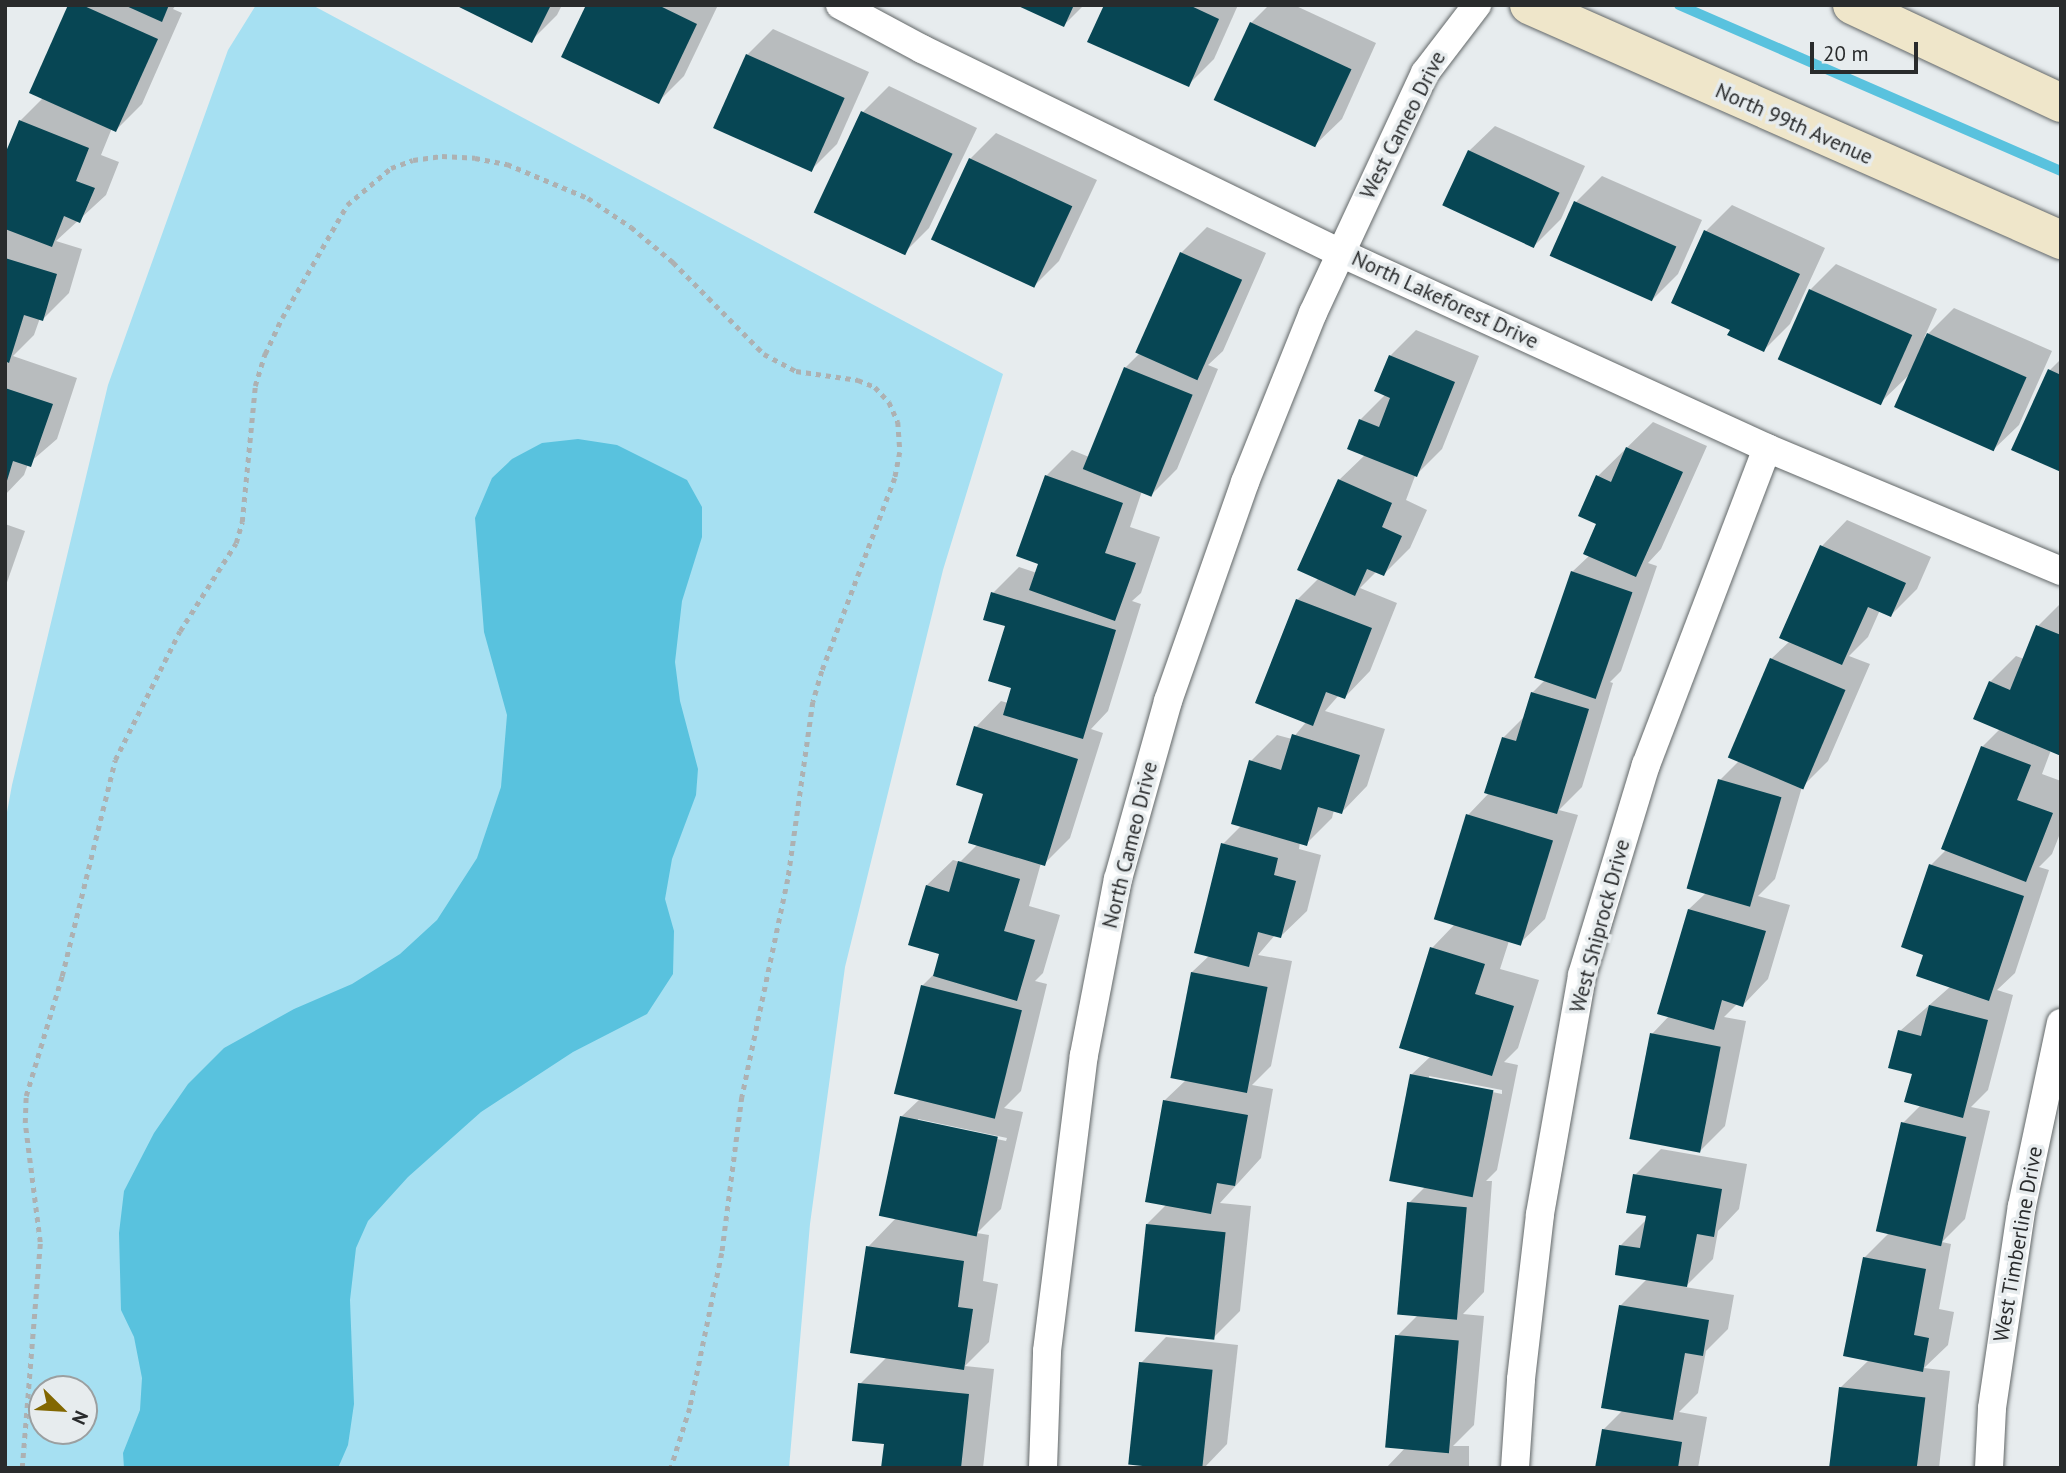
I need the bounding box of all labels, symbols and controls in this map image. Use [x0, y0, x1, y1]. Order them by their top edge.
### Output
scale bar [1814, 28, 1923, 72]
text: 20 m [1823, 40, 1869, 67]
street label: West Cameo Drive [1355, 47, 1451, 203]
street label: North 99th Avenue [1711, 78, 1877, 170]
street label: North Lakeforest Drive [1348, 246, 1542, 354]
street label: North Cameo Drive [1097, 759, 1163, 931]
street label: West Shiprock Drive [1565, 836, 1635, 1016]
street label: West Timberline Drive [1988, 1144, 2048, 1344]
north arrow [28, 1375, 98, 1445]
text: N [67, 1407, 94, 1428]

